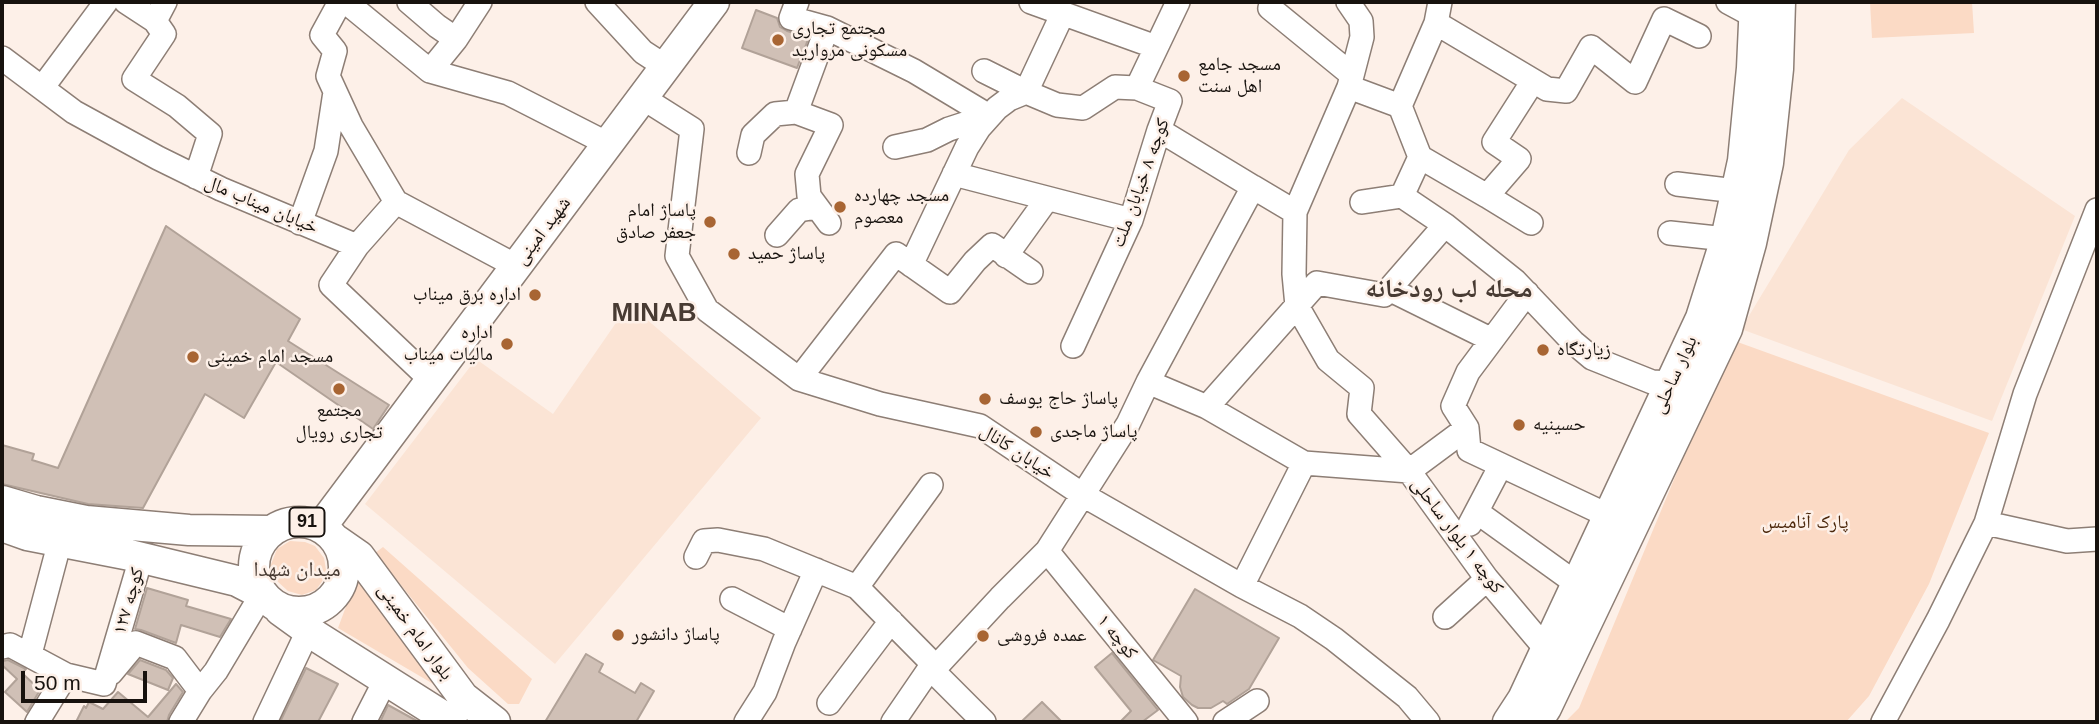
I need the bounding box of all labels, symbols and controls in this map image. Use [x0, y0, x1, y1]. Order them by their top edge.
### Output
place label: مجتمع تجاری مسکونی مروارید [792, 18, 907, 62]
marker: مجتمع تجاری مسکونی مروارید [770, 32, 786, 48]
place label: مسجد جامع اهل سنت [1198, 54, 1281, 98]
marker: مسجد جامع اهل سنت [1176, 68, 1192, 84]
street label: کوچه ۸ خیابان ملت [1107, 115, 1175, 251]
street label: خیابان میناب مال [201, 171, 321, 239]
place label: مسجد چهارده معصوم [854, 185, 949, 229]
street label: شهید امینی [510, 192, 576, 270]
marker: مسجد چهارده معصوم [832, 199, 848, 215]
place label: پاساژ امام جعفر صادق [616, 200, 696, 244]
marker: پاساژ امام جعفر صادق [702, 214, 718, 230]
place label: پاساژ حمید [748, 243, 825, 265]
marker: پاساژ حمید [726, 246, 742, 262]
district label: محله لب رودخانه [1366, 274, 1532, 306]
place label: اداره برق میناب [413, 284, 521, 306]
marker: اداره برق میناب [527, 287, 543, 303]
district label: MINAB [607, 298, 701, 330]
place label: اداره مالیات میناب [403, 322, 493, 366]
street label: بلوار ساحلی [1647, 333, 1703, 417]
marker: اداره مالیات میناب [499, 336, 515, 352]
place label: زیارتگاه [1557, 339, 1611, 361]
marker: زیارتگاه [1535, 342, 1551, 358]
place label: مسجد امام خمینی [207, 346, 333, 368]
marker: مسجد امام خمینی [185, 349, 201, 365]
marker: مجتمع تجاری رویال [331, 381, 347, 397]
place label: پاساژ حاج یوسف [999, 388, 1118, 410]
marker: پاساژ حاج یوسف [977, 391, 993, 407]
place label: مجتمع تجاری رویال [295, 400, 383, 444]
place label: حسینیه [1533, 414, 1585, 436]
marker: حسینیه [1511, 417, 1527, 433]
street label: خیابان کانال [975, 420, 1059, 484]
place label: پاساژ ماجدی [1050, 421, 1138, 443]
marker: پاساژ ماجدی [1028, 424, 1044, 440]
street label: کوچه ۱ بلوار ساحلی [1406, 473, 1508, 599]
road number: 91 [290, 508, 324, 536]
park label: پارک آنامیس [1761, 512, 1849, 534]
district label: میدان شهدا [254, 557, 340, 583]
street label: کوچه ۱۲۷ [109, 565, 149, 637]
street label: بلوار امام خمینی [372, 579, 458, 685]
street label: کوچه ۱ [1092, 610, 1142, 664]
place label: پاساژ دانشور [632, 624, 720, 646]
place label: عمده فروشی [997, 625, 1087, 647]
marker: پاساژ دانشور [610, 627, 626, 643]
marker: عمده فروشی [975, 628, 991, 644]
scale bar [24, 658, 150, 702]
text: 50 m [34, 671, 81, 694]

